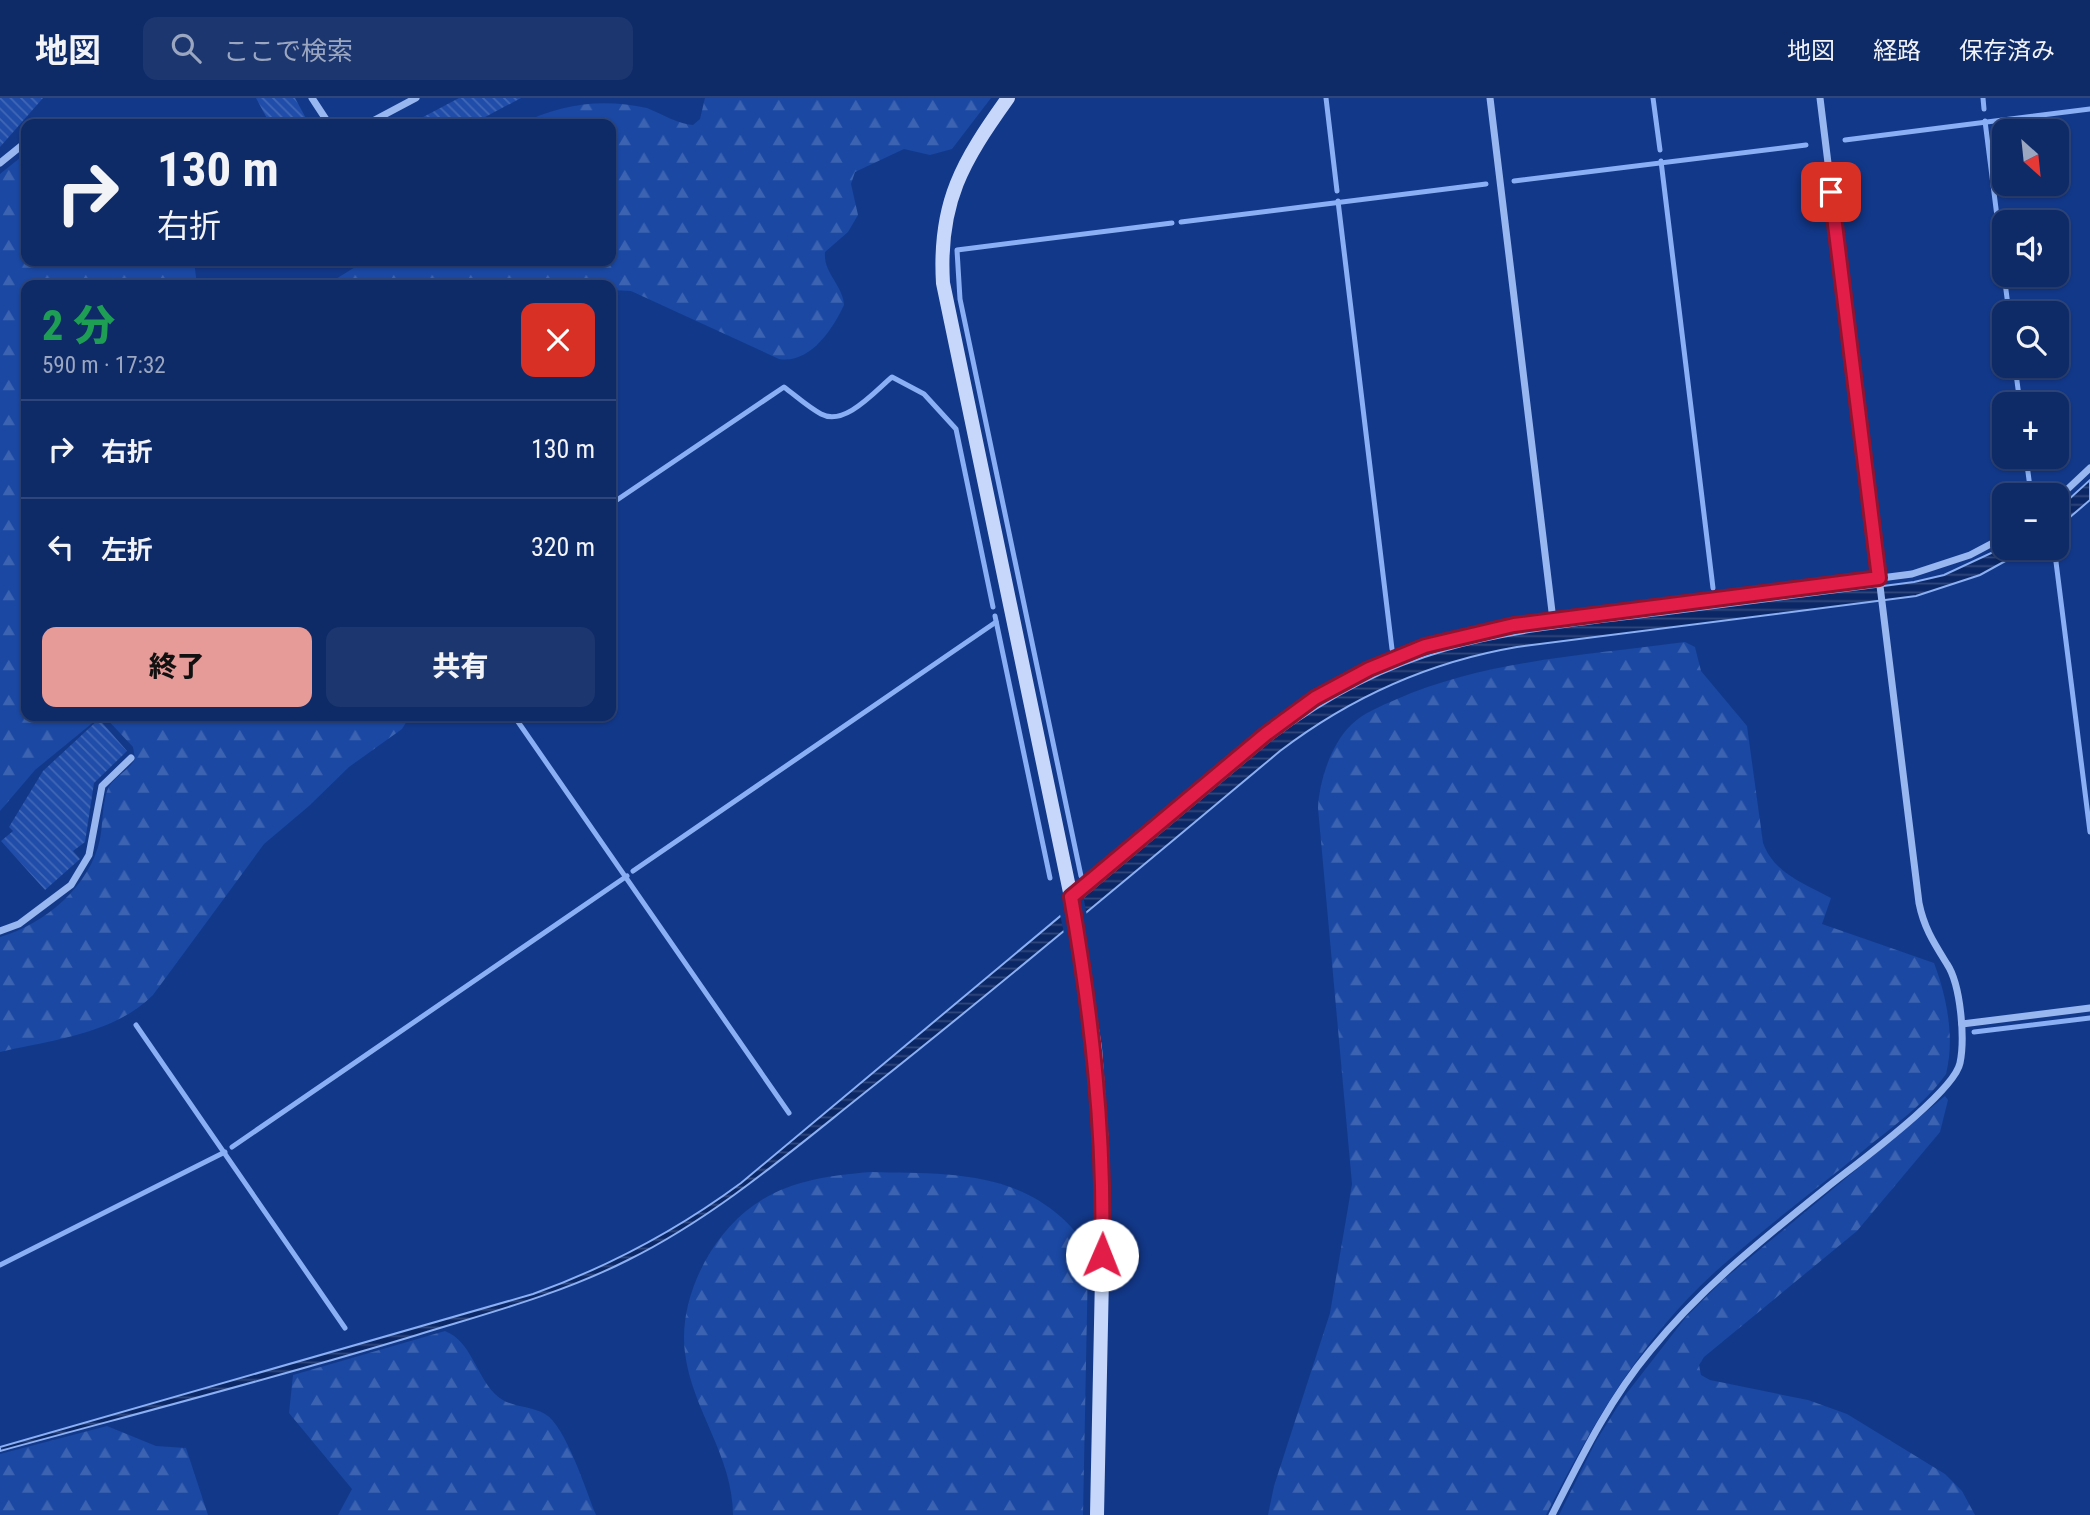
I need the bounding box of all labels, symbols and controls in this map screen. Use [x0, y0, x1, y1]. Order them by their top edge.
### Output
search box [143, 17, 633, 80]
icon: search [167, 29, 205, 67]
text: 地図 [35, 31, 101, 70]
text: ここで検索 [223, 36, 353, 66]
text: 地図 [1787, 37, 1835, 65]
text: 経路 [1873, 37, 1921, 65]
text: 保存済み [1959, 37, 2055, 65]
north arrow [1992, 119, 2068, 196]
map controls [1992, 119, 2069, 560]
text: 130 m [157, 141, 279, 198]
icon: right [42, 147, 133, 238]
pin [1801, 162, 1861, 222]
icon: arrive [1812, 173, 1850, 211]
text: 右折 [157, 207, 221, 245]
button: sound [1992, 210, 2069, 287]
text: 2 分 [42, 301, 115, 350]
button: search [1992, 301, 2069, 378]
button: close [521, 303, 595, 377]
text: 590 m · 17:32 [42, 352, 166, 379]
button: + [1992, 392, 2069, 469]
icon: right [42, 430, 80, 468]
text: 130 m [531, 434, 595, 464]
text: 右折 [101, 437, 153, 467]
button: − [1992, 483, 2069, 560]
icon: left [42, 528, 80, 566]
text: 320 m [531, 532, 595, 562]
text: 左折 [101, 535, 153, 565]
button: 終了 [42, 627, 312, 707]
button: 共有 [326, 627, 595, 707]
position arrow [1065, 1218, 1139, 1292]

